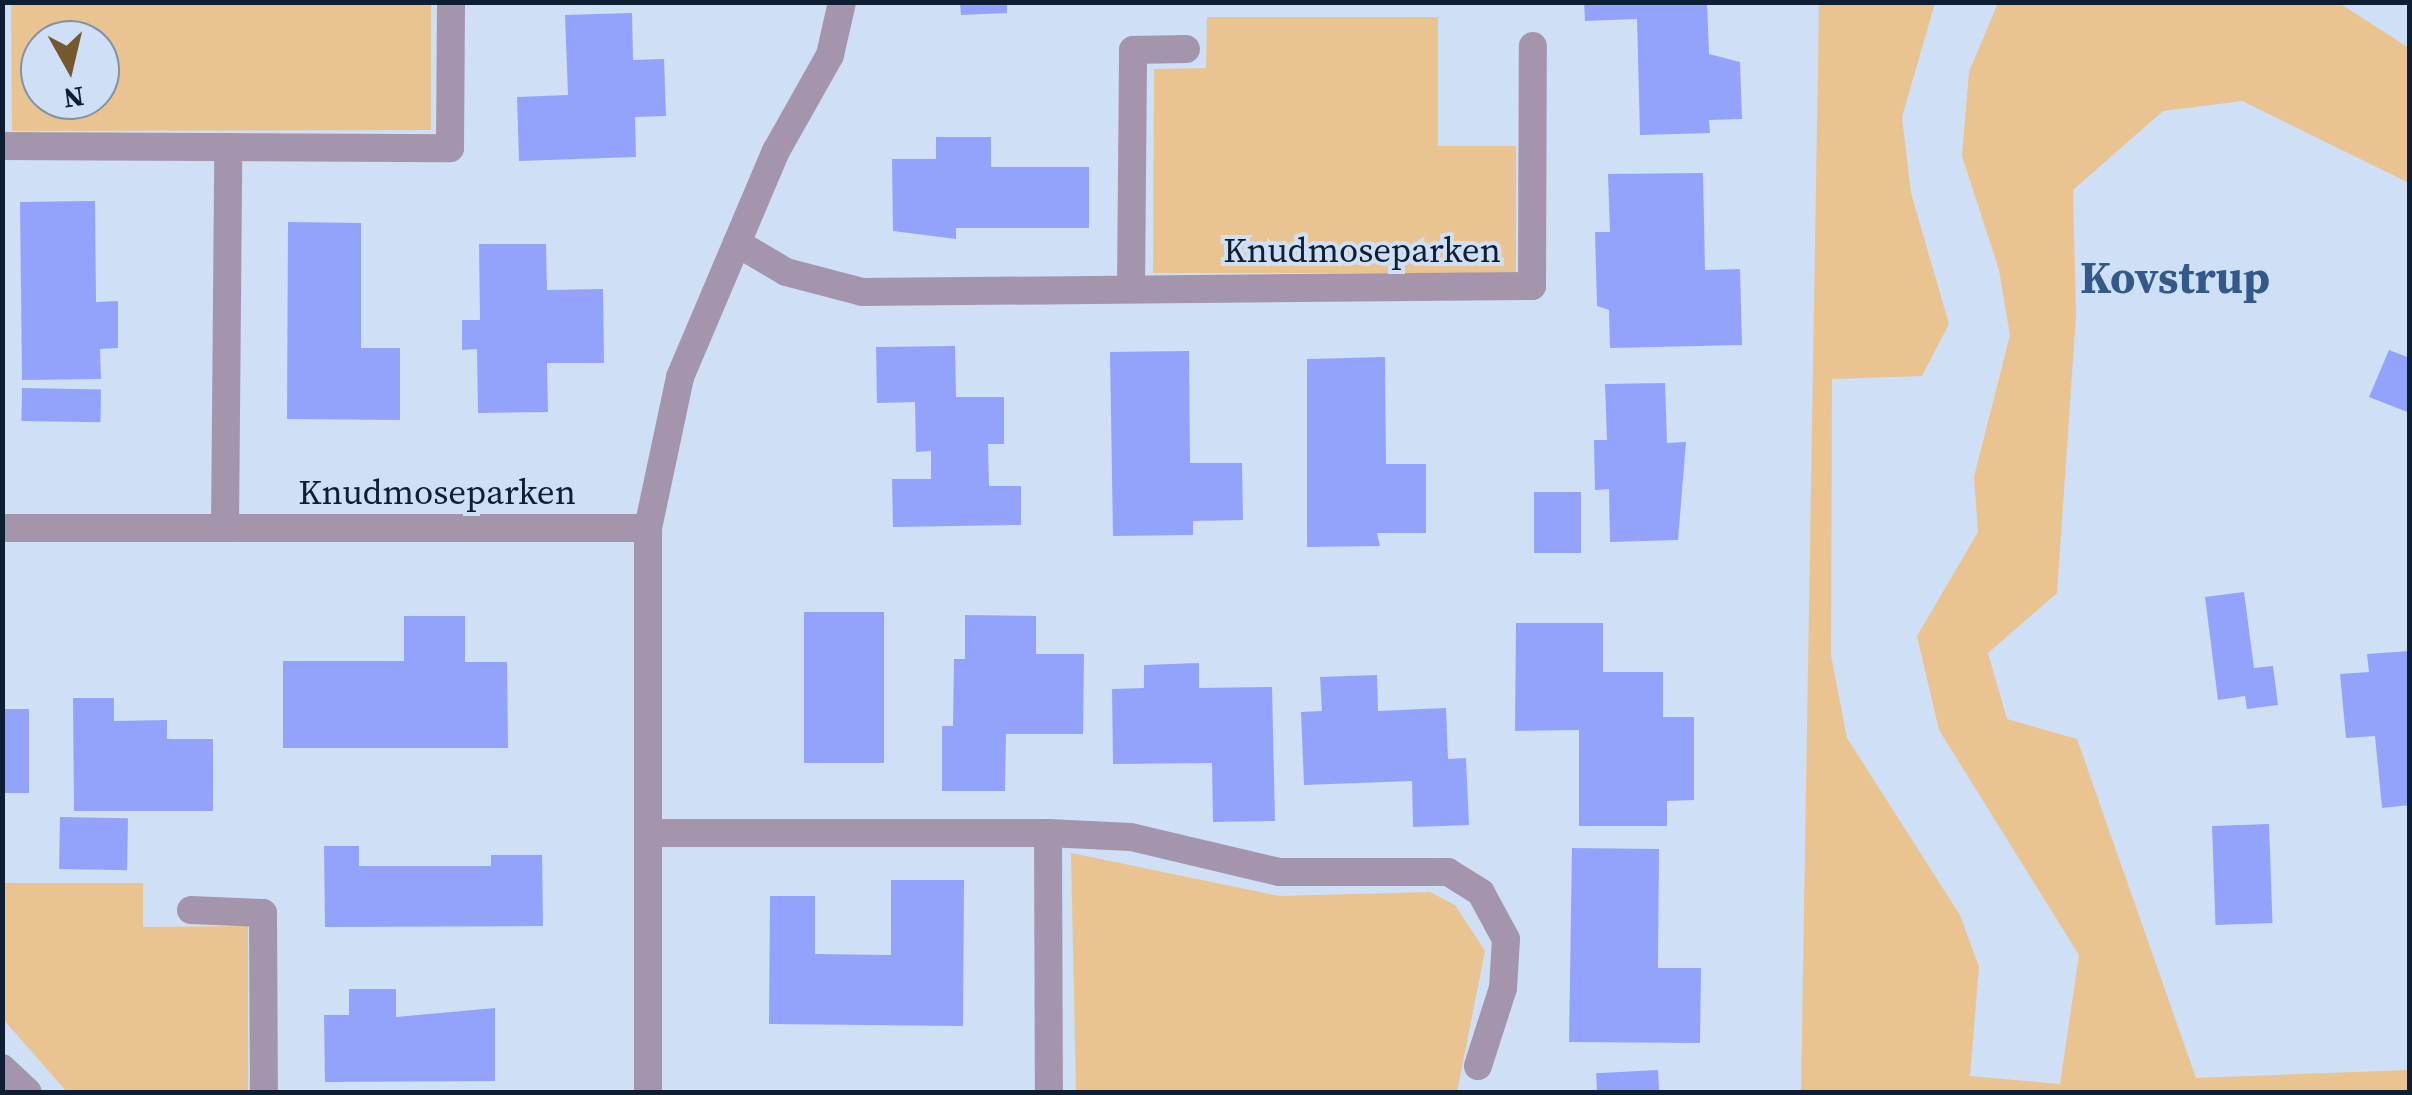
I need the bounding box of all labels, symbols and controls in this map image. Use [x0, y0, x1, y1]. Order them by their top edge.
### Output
north arrow [20, 20, 120, 120]
text: N [61, 77, 87, 118]
street label: Knudmoseparken [1223, 229, 1501, 271]
district label: Kovstrup [2080, 251, 2270, 305]
street label: Knudmoseparken [298, 471, 576, 513]

